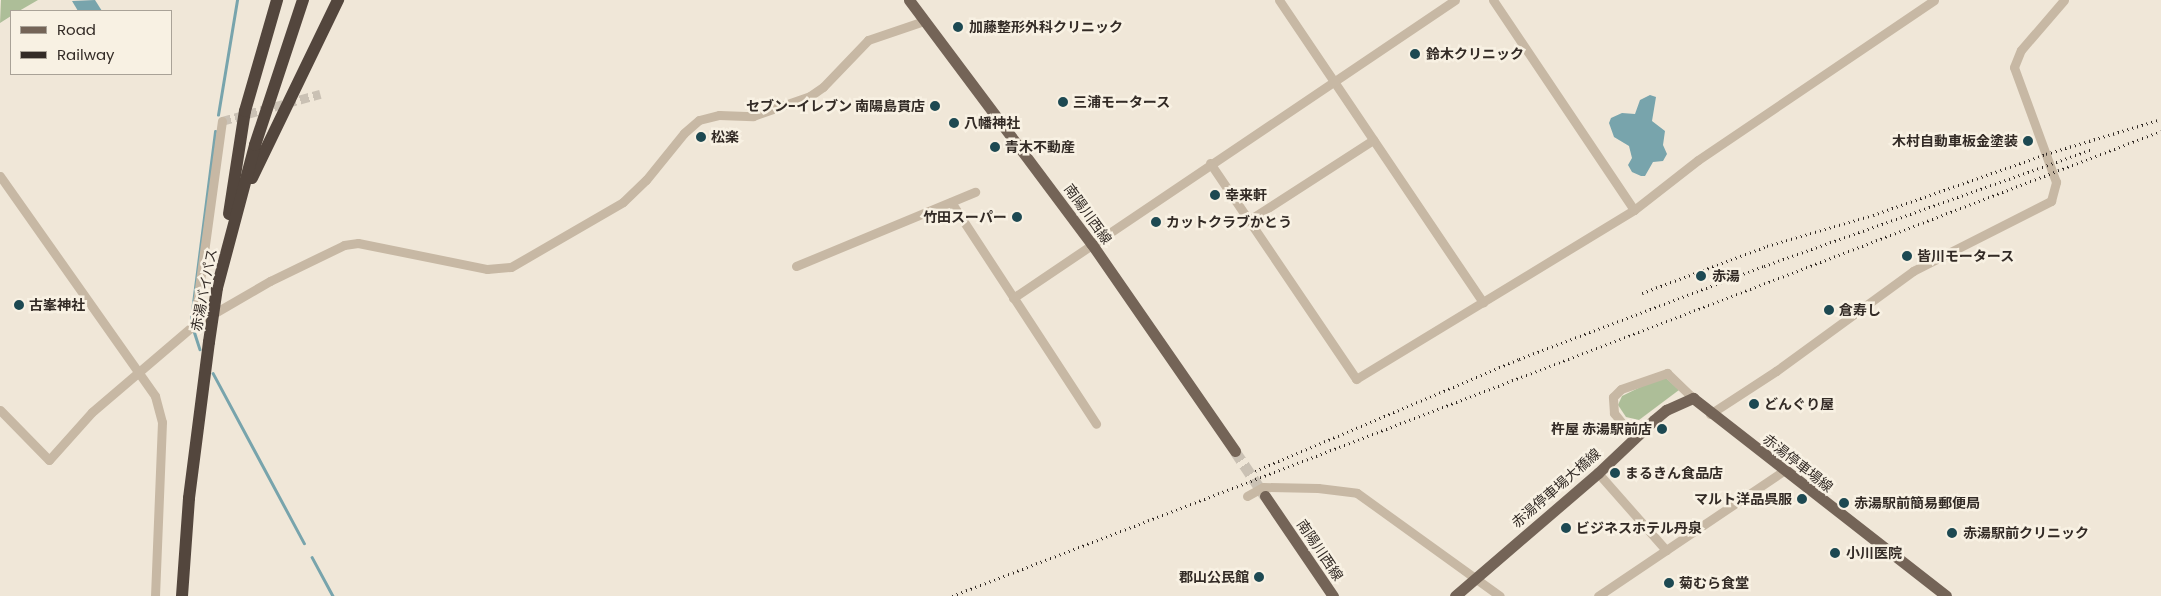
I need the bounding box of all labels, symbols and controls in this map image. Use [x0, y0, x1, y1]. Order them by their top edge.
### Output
legend [10, 10, 172, 75]
text: Road [57, 19, 96, 40]
place label: 加藤整形外科クリニック [969, 19, 1123, 35]
marker: 加藤整形外科クリニック [951, 20, 965, 34]
text: Railway [57, 44, 115, 65]
place label: 鈴木クリニック [1426, 46, 1524, 62]
marker: 鈴木クリニック [1408, 47, 1422, 61]
place label: 三浦モータース [1073, 94, 1171, 110]
marker: 三浦モータース [1057, 96, 1069, 108]
place label: セブン-イレブン 南陽島貫店 [746, 98, 925, 114]
marker: セブン-イレブン 南陽島貫店 [929, 100, 941, 112]
place label: 八幡神社 [964, 115, 1020, 131]
marker: 八幡神社 [948, 117, 960, 129]
place label: 松楽 [711, 129, 739, 145]
marker: 松楽 [695, 131, 707, 143]
place label: 木村自動車板金塗装 [1892, 133, 2018, 149]
marker: 木村自動車板金塗装 [2022, 135, 2034, 147]
place label: 青木不動産 [1005, 139, 1075, 155]
marker: 青木不動産 [989, 141, 1001, 153]
street label: 南陽川西線 [1061, 181, 1115, 247]
place label: 幸来軒 [1225, 187, 1267, 203]
marker: 幸来軒 [1209, 189, 1221, 201]
place label: 竹田スーパー [923, 209, 1007, 225]
marker: 竹田スーパー [1011, 211, 1023, 223]
place label: カットクラブかとう [1166, 214, 1292, 230]
marker: カットクラブかとう [1150, 216, 1162, 228]
street label: 赤湯バイパス [188, 247, 220, 333]
place label: 皆川モータース [1917, 248, 2015, 264]
marker: 皆川モータース [1901, 250, 1913, 262]
place label: 赤湯 [1712, 268, 1740, 284]
marker: 赤湯 [1694, 269, 1708, 283]
place label: 古峯神社 [29, 297, 85, 313]
marker: 古峯神社 [13, 299, 25, 311]
place label: 倉寿し [1839, 302, 1881, 318]
marker: 倉寿し [1823, 304, 1835, 316]
place label: どんぐり屋 [1764, 396, 1834, 412]
marker: どんぐり屋 [1748, 398, 1760, 410]
place label: 杵屋 赤湯駅前店 [1551, 421, 1652, 437]
marker: 杵屋 赤湯駅前店 [1656, 423, 1668, 435]
street label: 赤湯停車場線 [1760, 431, 1836, 495]
street label: 赤湯停車場大橋線 [1508, 445, 1604, 531]
place label: まるきん食品店 [1625, 465, 1723, 481]
marker: まるきん食品店 [1609, 467, 1621, 479]
place label: マルト洋品呉服 [1694, 491, 1792, 507]
marker: マルト洋品呉服 [1796, 493, 1808, 505]
place label: 赤湯駅前簡易郵便局 [1854, 495, 1980, 511]
marker: 赤湯駅前簡易郵便局 [1838, 497, 1850, 509]
street label: 南陽川西線 [1293, 516, 1347, 584]
place label: ビジネスホテル丹泉 [1576, 520, 1702, 536]
marker: ビジネスホテル丹泉 [1560, 522, 1572, 534]
place label: 赤湯駅前クリニック [1963, 525, 2089, 541]
marker: 赤湯駅前クリニック [1945, 526, 1959, 540]
place label: 小川医院 [1846, 545, 1902, 561]
marker: 小川医院 [1828, 546, 1842, 560]
place label: 郡山公民館 [1179, 569, 1249, 585]
marker: 郡山公民館 [1253, 571, 1265, 583]
place label: 菊むら食堂 [1679, 575, 1749, 591]
marker: 菊むら食堂 [1663, 577, 1675, 589]

